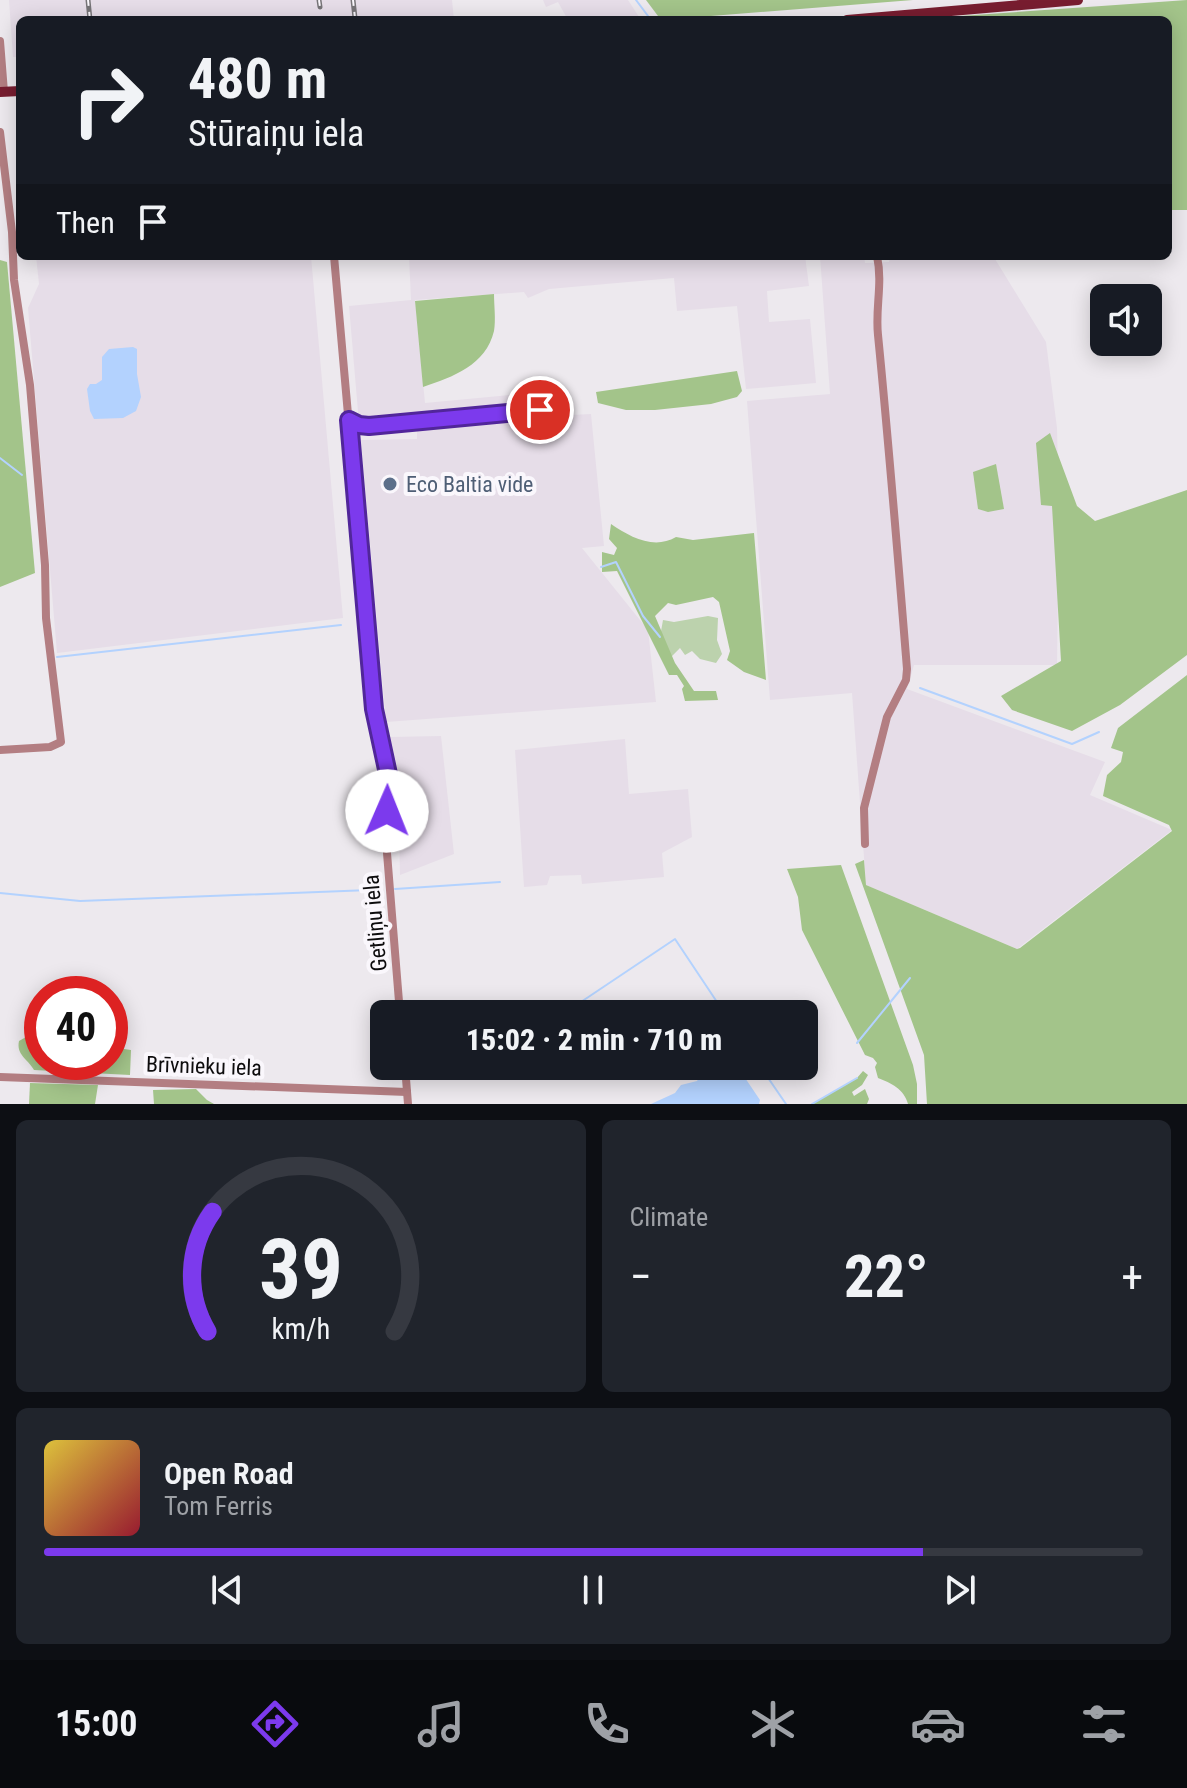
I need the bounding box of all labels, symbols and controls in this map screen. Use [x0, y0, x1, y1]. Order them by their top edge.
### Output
text: 480 m [188, 46, 327, 112]
icon: right [56, 48, 160, 152]
text: Stūraiņu iela [188, 113, 364, 155]
icon: arrive [131, 200, 175, 244]
text: Then [56, 205, 115, 240]
map controls [1090, 284, 1162, 356]
button: sound [1090, 284, 1162, 356]
pin [506, 376, 574, 444]
icon: arrive [518, 388, 562, 432]
place label: Eco Baltia vide [406, 472, 533, 497]
marker: Eco Baltia vide [381, 475, 399, 493]
position arrow [345, 769, 429, 853]
street label: Getliņu iela [358, 873, 393, 973]
speed limit sign: 40 [24, 976, 128, 1080]
text: 15:02 · 2 min · 710 m [466, 1022, 722, 1057]
street label: Brīvnieku iela [146, 1051, 262, 1081]
text: Climate [630, 1202, 708, 1232]
text: 39 [259, 1221, 343, 1318]
text: 22° [844, 1241, 929, 1312]
text: − [630, 1251, 652, 1303]
text: + [1121, 1251, 1143, 1303]
text: km/h [271, 1312, 330, 1346]
text: Open Road [164, 1456, 294, 1491]
text: Tom Ferris [164, 1491, 273, 1521]
icon: previous [205, 1568, 249, 1612]
icon: pause [571, 1568, 615, 1612]
icon: next [938, 1568, 982, 1612]
icon: directions [247, 1696, 303, 1752]
icon: music [413, 1696, 469, 1752]
icon: phone [579, 1696, 635, 1752]
icon: climate [745, 1696, 801, 1752]
icon: car [910, 1696, 966, 1752]
icon: filters [1076, 1696, 1132, 1752]
text: 15:00 [55, 1703, 138, 1745]

